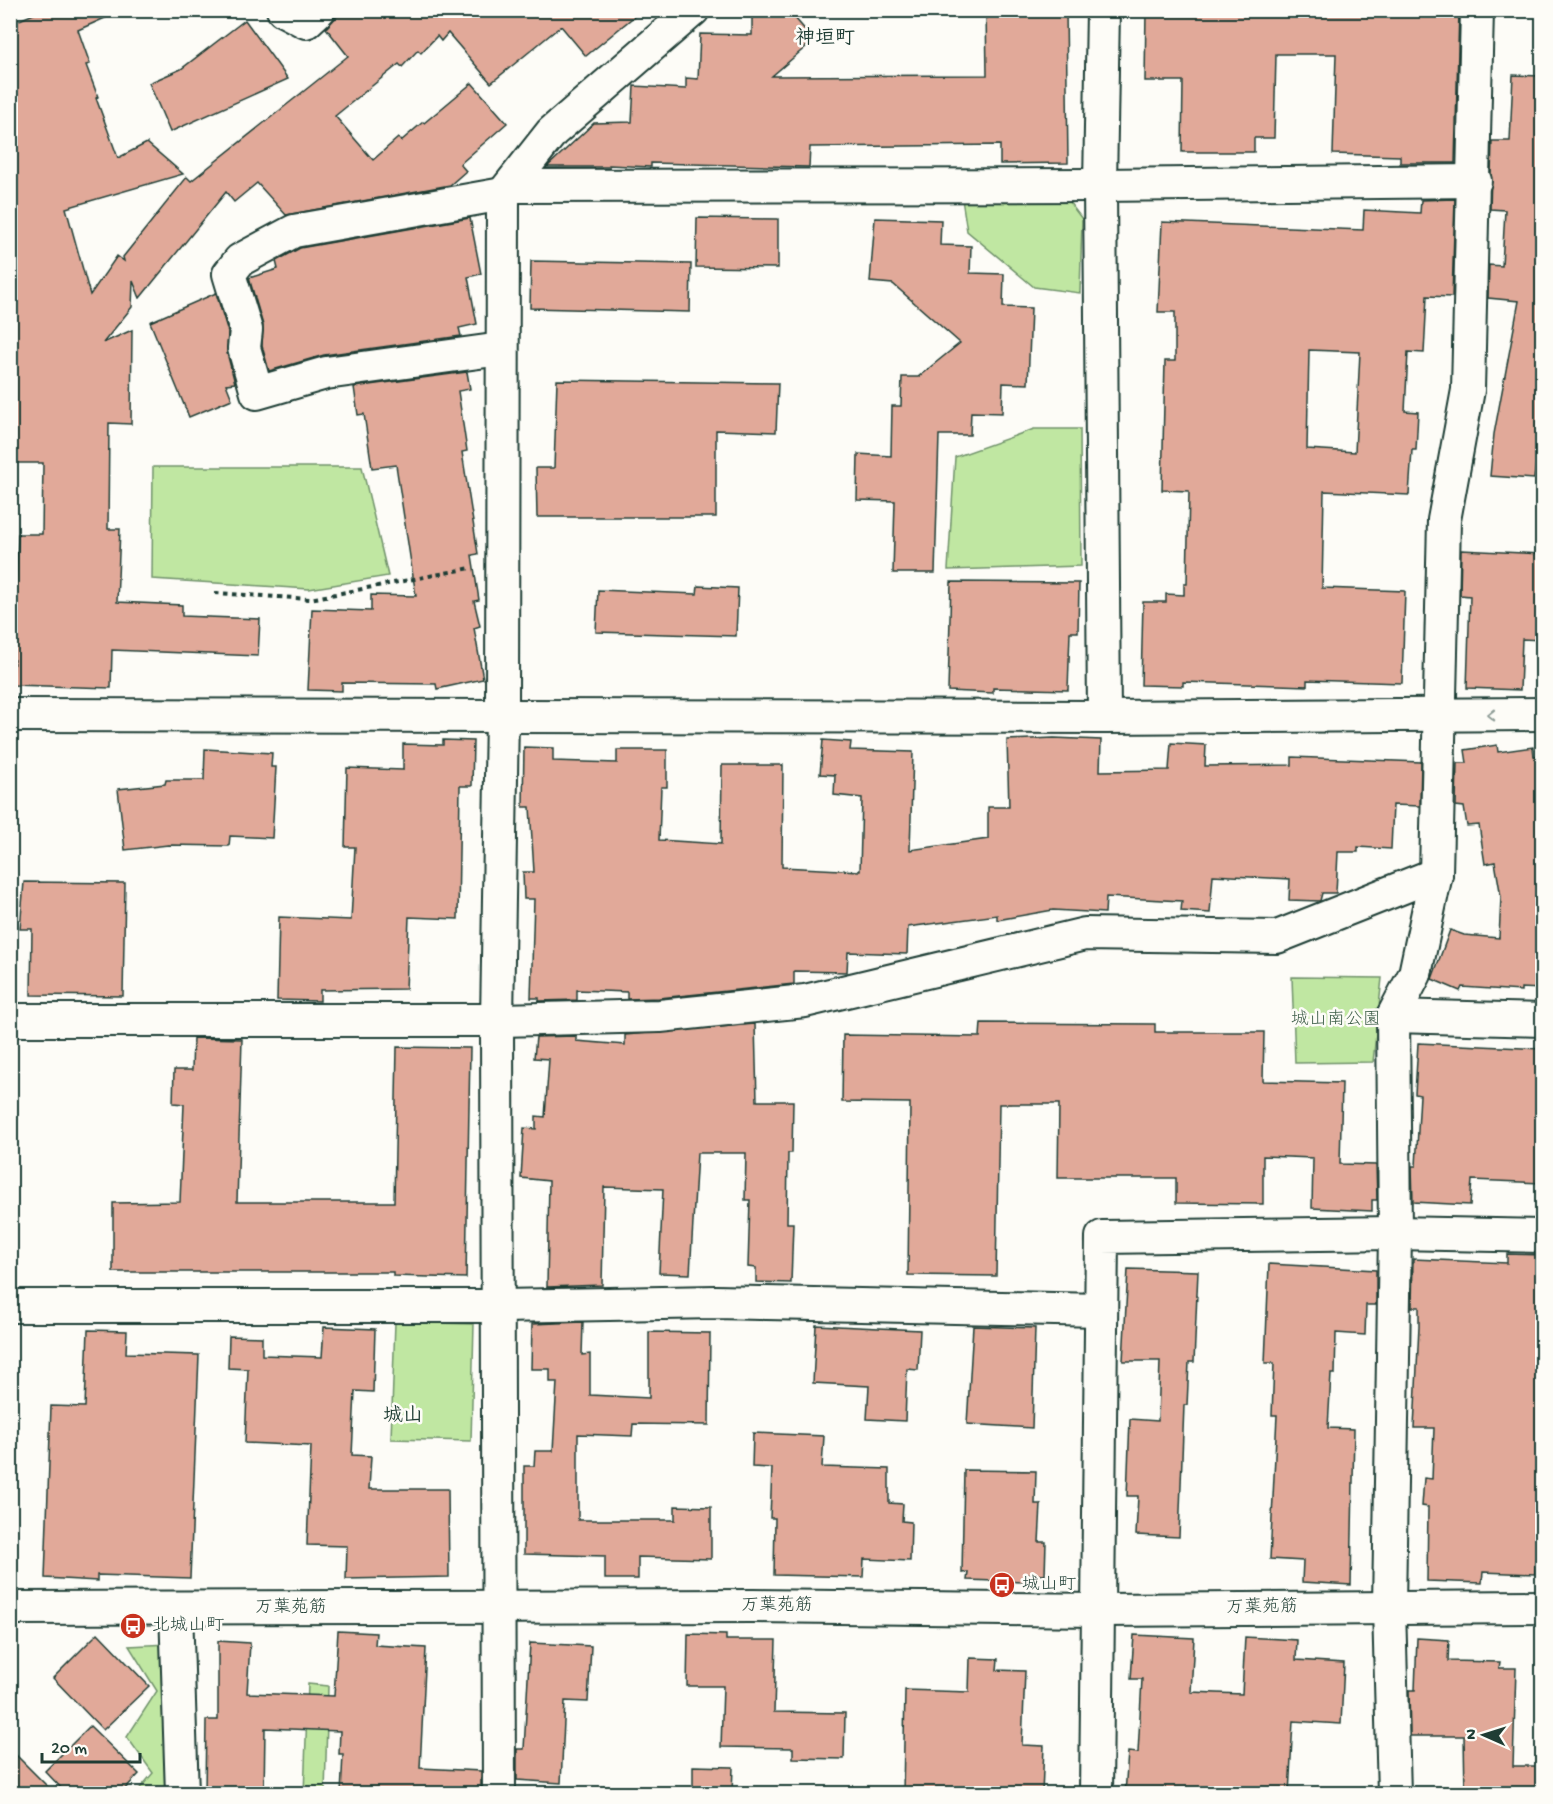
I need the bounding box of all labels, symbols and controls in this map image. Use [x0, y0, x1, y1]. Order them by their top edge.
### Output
district label: 神垣町 [795, 26, 855, 51]
one-way arrow [1486, 709, 1495, 721]
park label: 城山南公園 [1291, 1009, 1381, 1031]
district label: 城山 [383, 1404, 423, 1429]
bus stop icon: 城山町 [987, 1570, 1017, 1600]
place label: 城山町 [1022, 1574, 1076, 1596]
street label: 万葉苑筋 [741, 1595, 813, 1617]
street label: 万葉苑筋 [1226, 1596, 1298, 1619]
street label: 万葉苑筋 [255, 1597, 327, 1619]
bus stop icon: 北城山町 [118, 1611, 148, 1641]
place label: 北城山町 [152, 1615, 224, 1637]
north arrow [1454, 1705, 1514, 1765]
scale bar [42, 1726, 140, 1764]
text: N [1463, 1728, 1482, 1740]
text: 20 m [51, 1739, 87, 1760]

